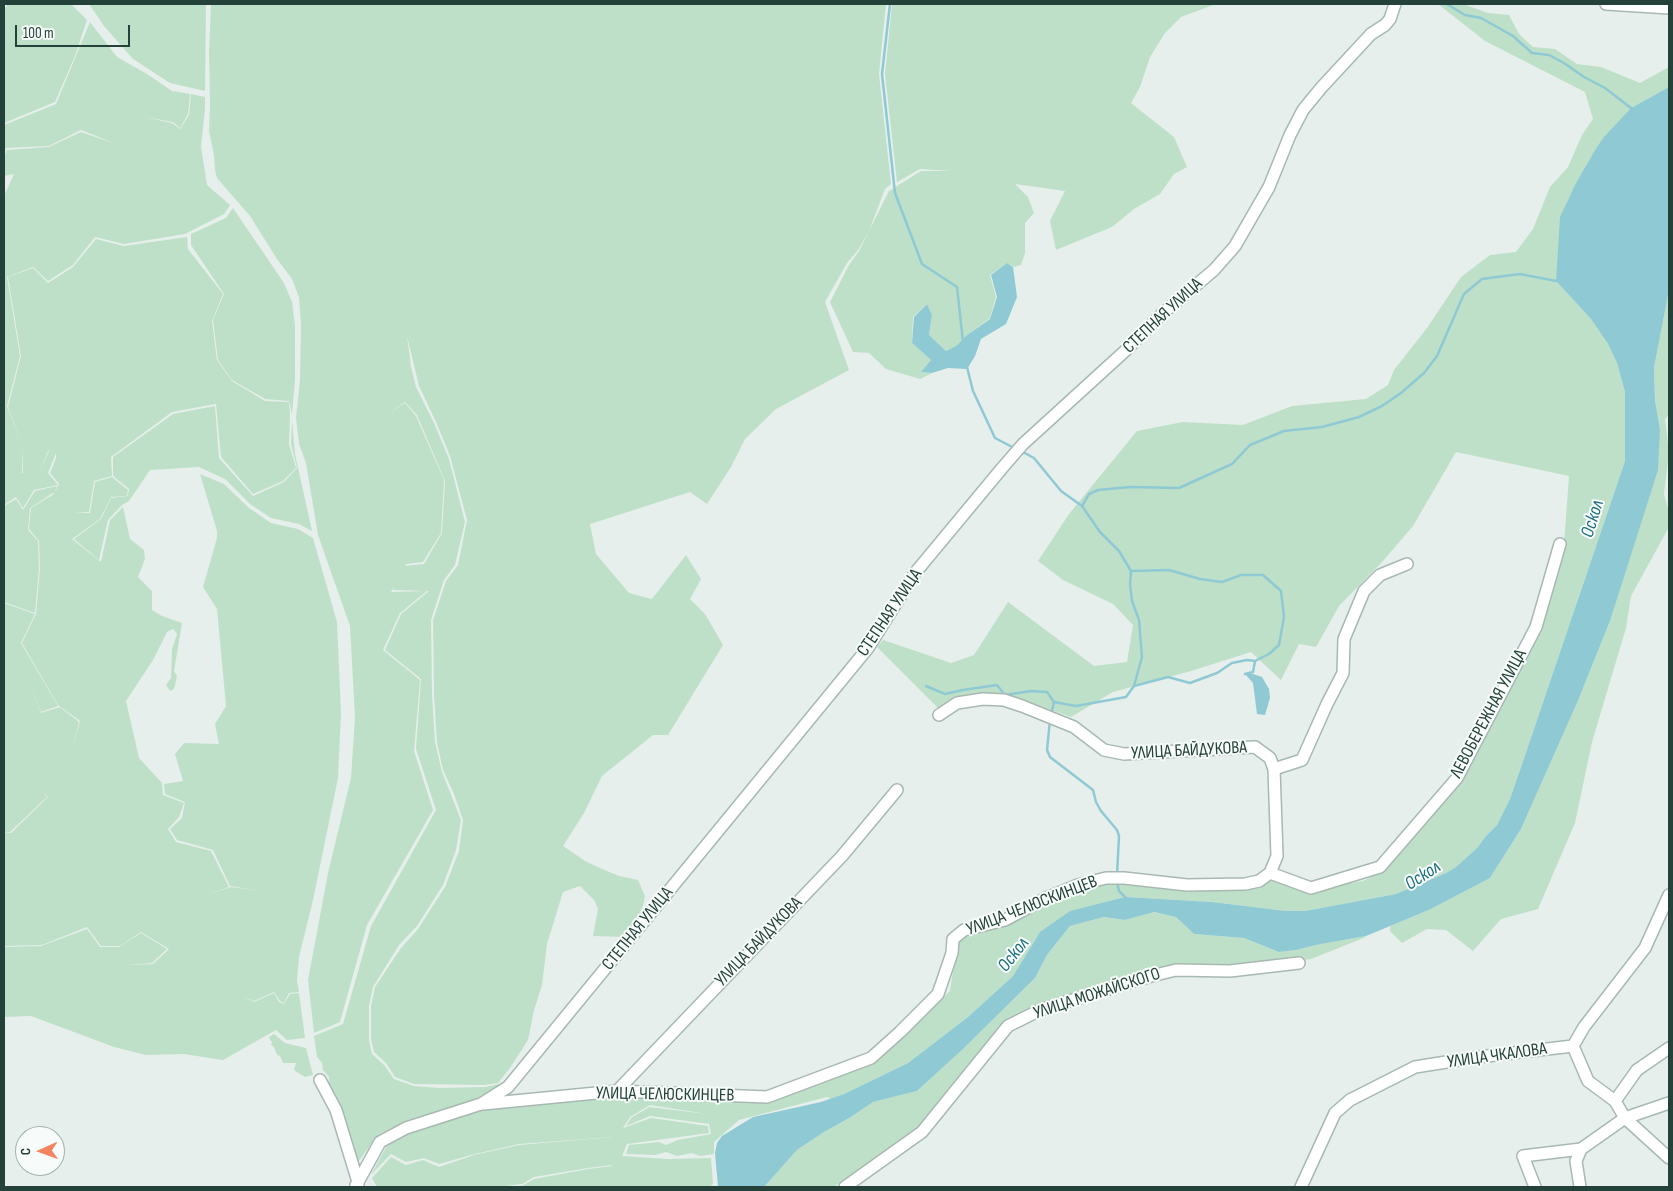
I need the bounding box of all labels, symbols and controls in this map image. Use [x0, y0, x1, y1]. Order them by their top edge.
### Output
scale bar [18, 15, 132, 47]
text: 100 m [23, 24, 54, 43]
street label: СТЕПНАЯ УЛИЦА [1119, 274, 1207, 358]
water label: Оскол [1577, 498, 1609, 540]
street label: СТЕПНАЯ УЛИЦА [853, 565, 927, 661]
street label: ЛЕВОБЕРЕЖНАЯ УЛИЦА [1446, 646, 1532, 782]
street label: УЛИЦА БАЙДУКОВА [1130, 737, 1248, 765]
water label: Оскол [1401, 856, 1445, 896]
street label: УЛИЦА ЧЕЛЮСКИНЦЕВ [963, 871, 1101, 941]
street label: СТЕПНАЯ УЛИЦА [598, 883, 678, 975]
street label: УЛИЦА БАЙДУКОВА [711, 893, 807, 991]
water label: Оскол [993, 933, 1035, 977]
street label: УЛИЦА МОЖАЙСКОГО [1031, 963, 1163, 1025]
street label: УЛИЦА ЧКАЛОВА [1446, 1038, 1548, 1074]
street label: УЛИЦА ЧЕЛЮСКИНЦЕВ [596, 1083, 734, 1107]
north arrow [15, 1126, 65, 1176]
text: С [17, 1148, 34, 1155]

